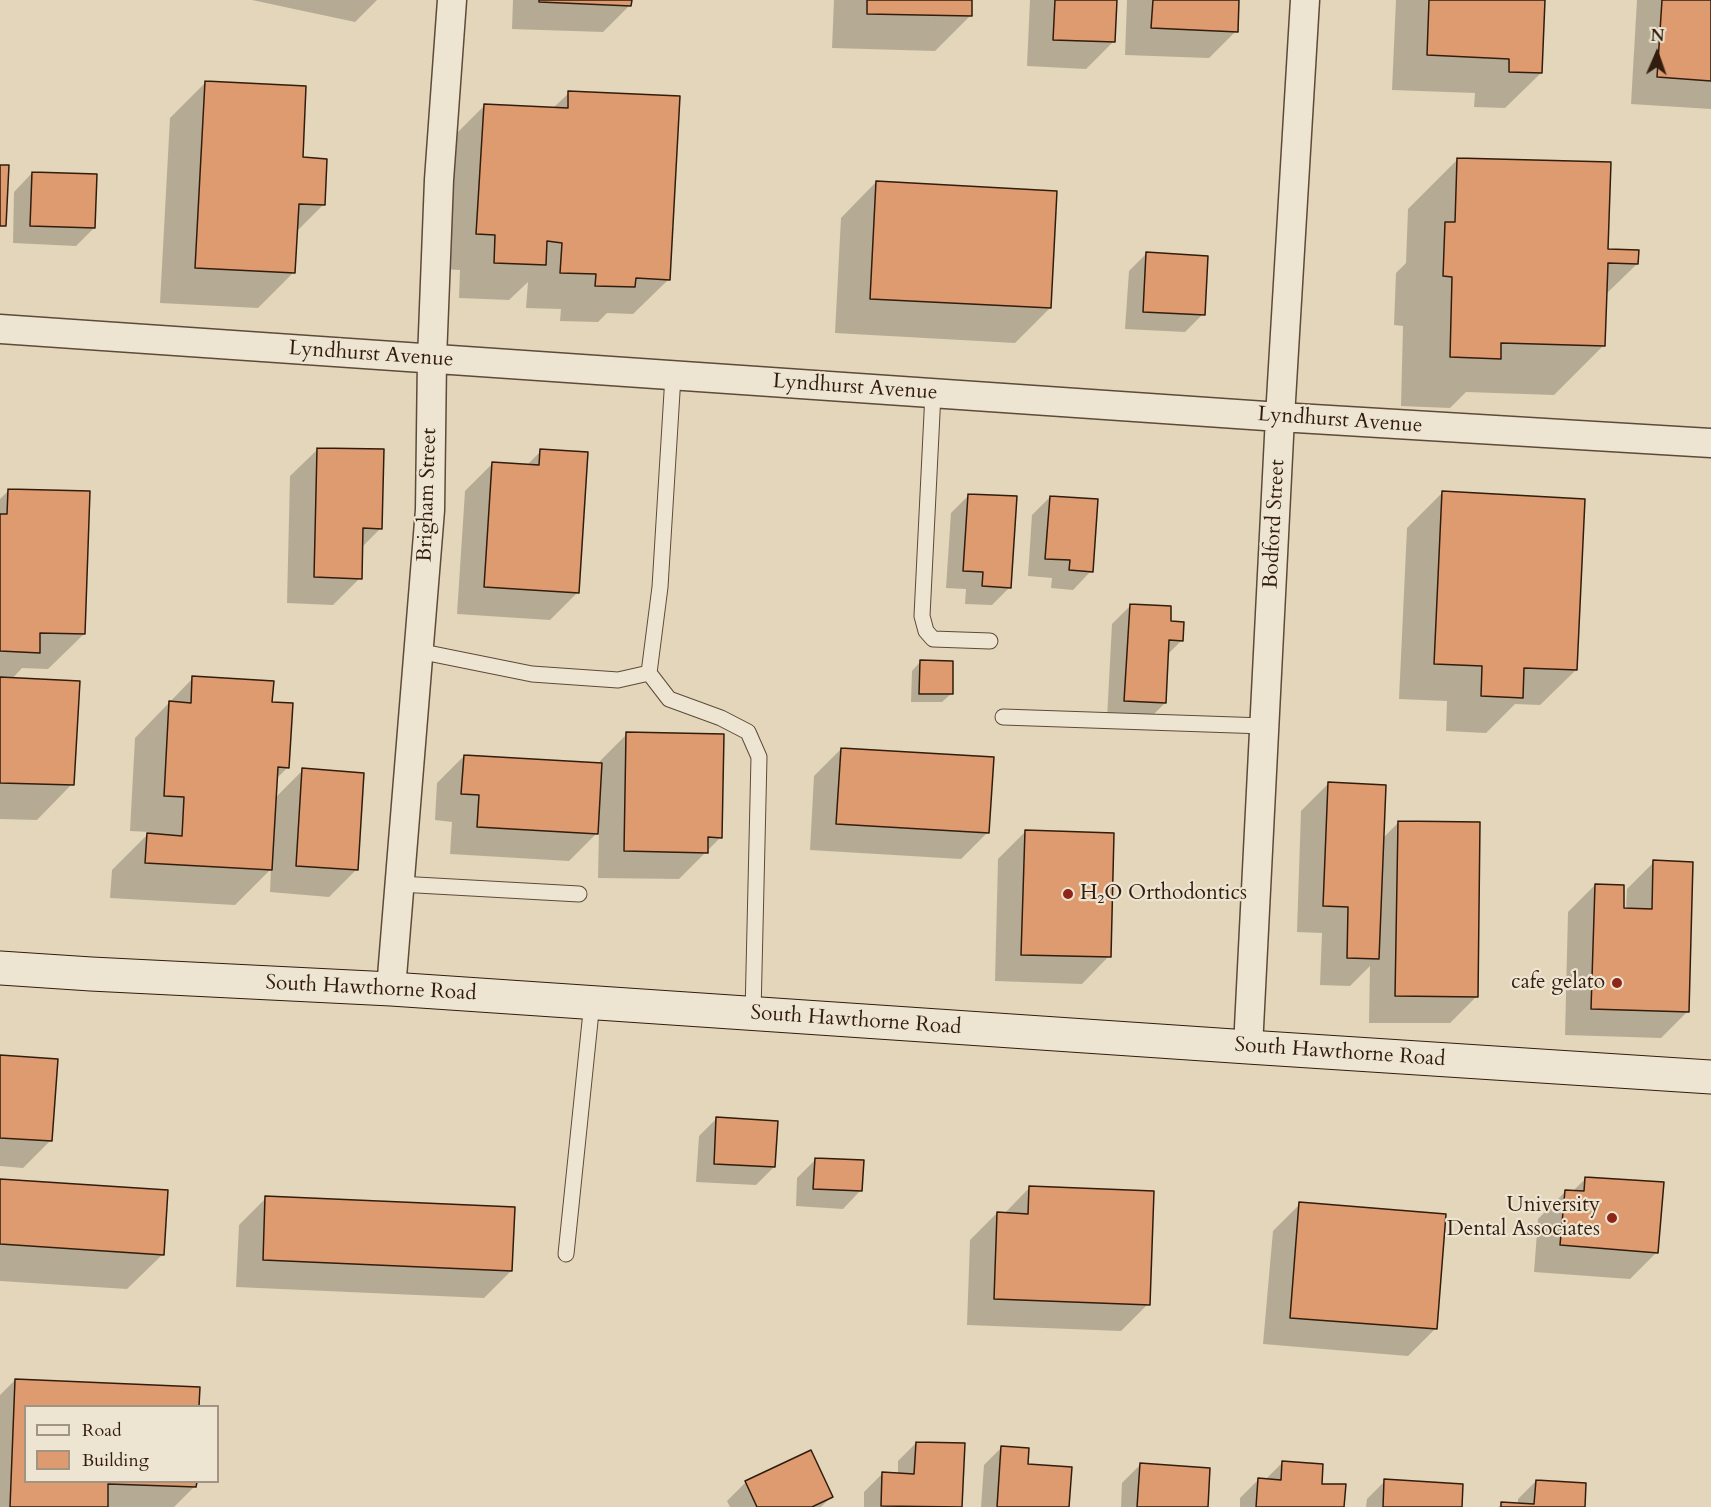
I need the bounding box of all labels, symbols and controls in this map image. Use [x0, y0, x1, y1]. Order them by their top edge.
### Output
north arrow [1627, 24, 1687, 84]
text: N [1650, 25, 1665, 47]
street label: Lyndhurst Avenue [288, 337, 454, 373]
street label: Lyndhurst Avenue [772, 370, 938, 406]
street label: Lyndhurst Avenue [1257, 403, 1423, 439]
street label: Brigham Street [413, 428, 443, 562]
street label: Bodford Street [1259, 459, 1291, 589]
place label: H₂O Orthodontics [1080, 881, 1247, 907]
marker: H₂O Orthodontics [1061, 887, 1075, 901]
place label: cafe gelato [1511, 970, 1605, 996]
street label: South Hawthorne Road [265, 971, 477, 1007]
marker: cafe gelato [1610, 976, 1624, 990]
street label: South Hawthorne Road [750, 1001, 962, 1041]
street label: South Hawthorne Road [1234, 1033, 1446, 1073]
place label: University Dental Associates [1447, 1193, 1600, 1243]
marker: University Dental Associates [1605, 1211, 1619, 1225]
legend [24, 1405, 219, 1483]
text: Road [82, 1418, 122, 1443]
text: Building [82, 1448, 149, 1473]

